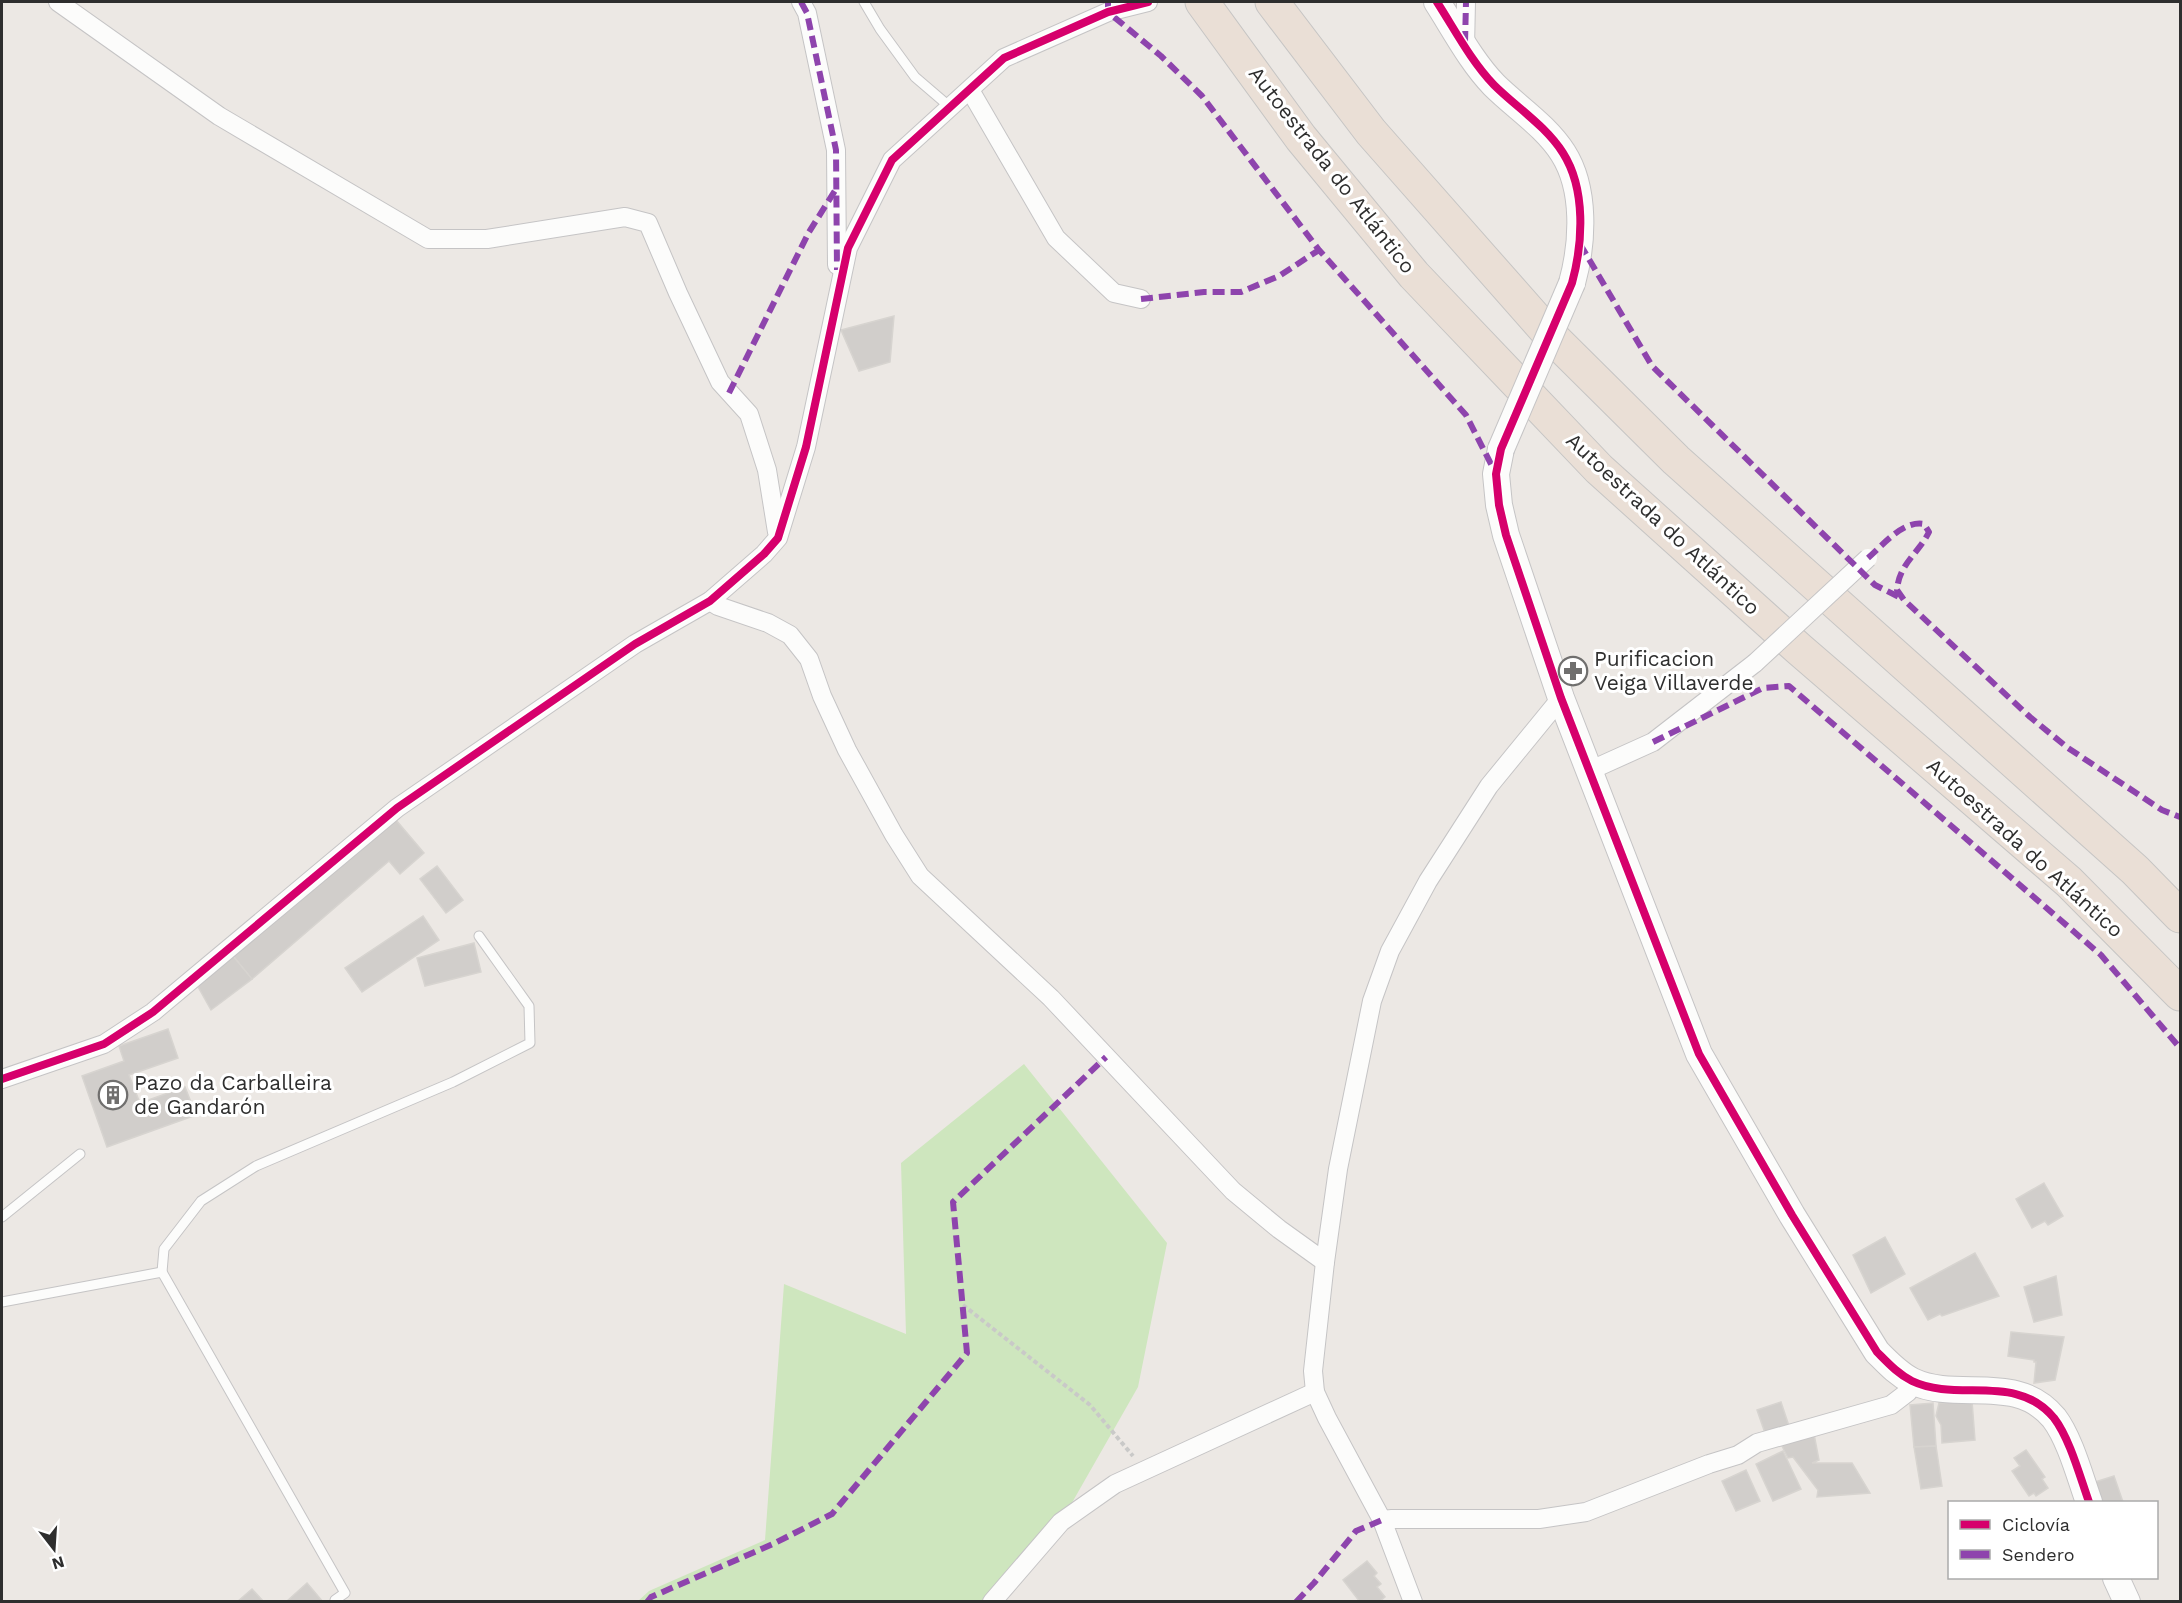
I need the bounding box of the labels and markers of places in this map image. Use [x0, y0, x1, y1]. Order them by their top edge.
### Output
place label: Purificacion Veiga Villaverde [1594, 646, 1754, 695]
pharmacy icon: Purificacion Veiga Villaverde [1557, 655, 1589, 687]
place label: Pazo da Carballeira de Gandarón [134, 1070, 332, 1119]
building icon: Pazo da Carballeira de Gandarón [97, 1079, 129, 1111]

